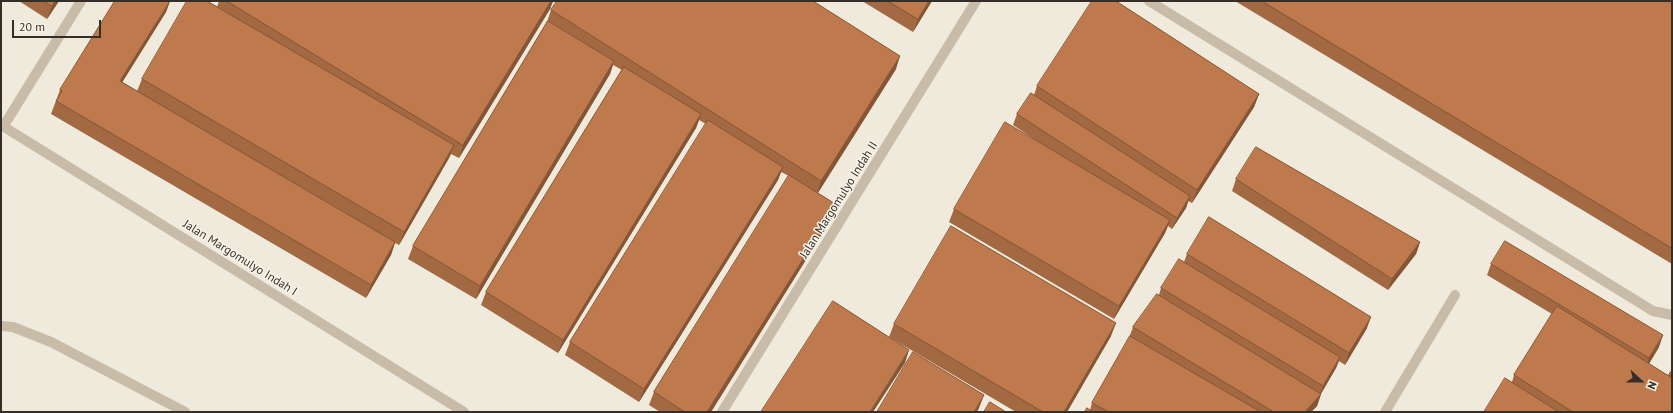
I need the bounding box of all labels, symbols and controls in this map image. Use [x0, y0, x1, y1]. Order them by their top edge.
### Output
scale bar [14, 12, 103, 38]
text: 20 m [19, 19, 45, 34]
street label: Jalan Margomulyo Indah II [797, 139, 881, 261]
street label: Jalan Margomulyo Indah I [180, 217, 300, 299]
north arrow [1621, 361, 1661, 401]
text: N [1644, 379, 1660, 391]

